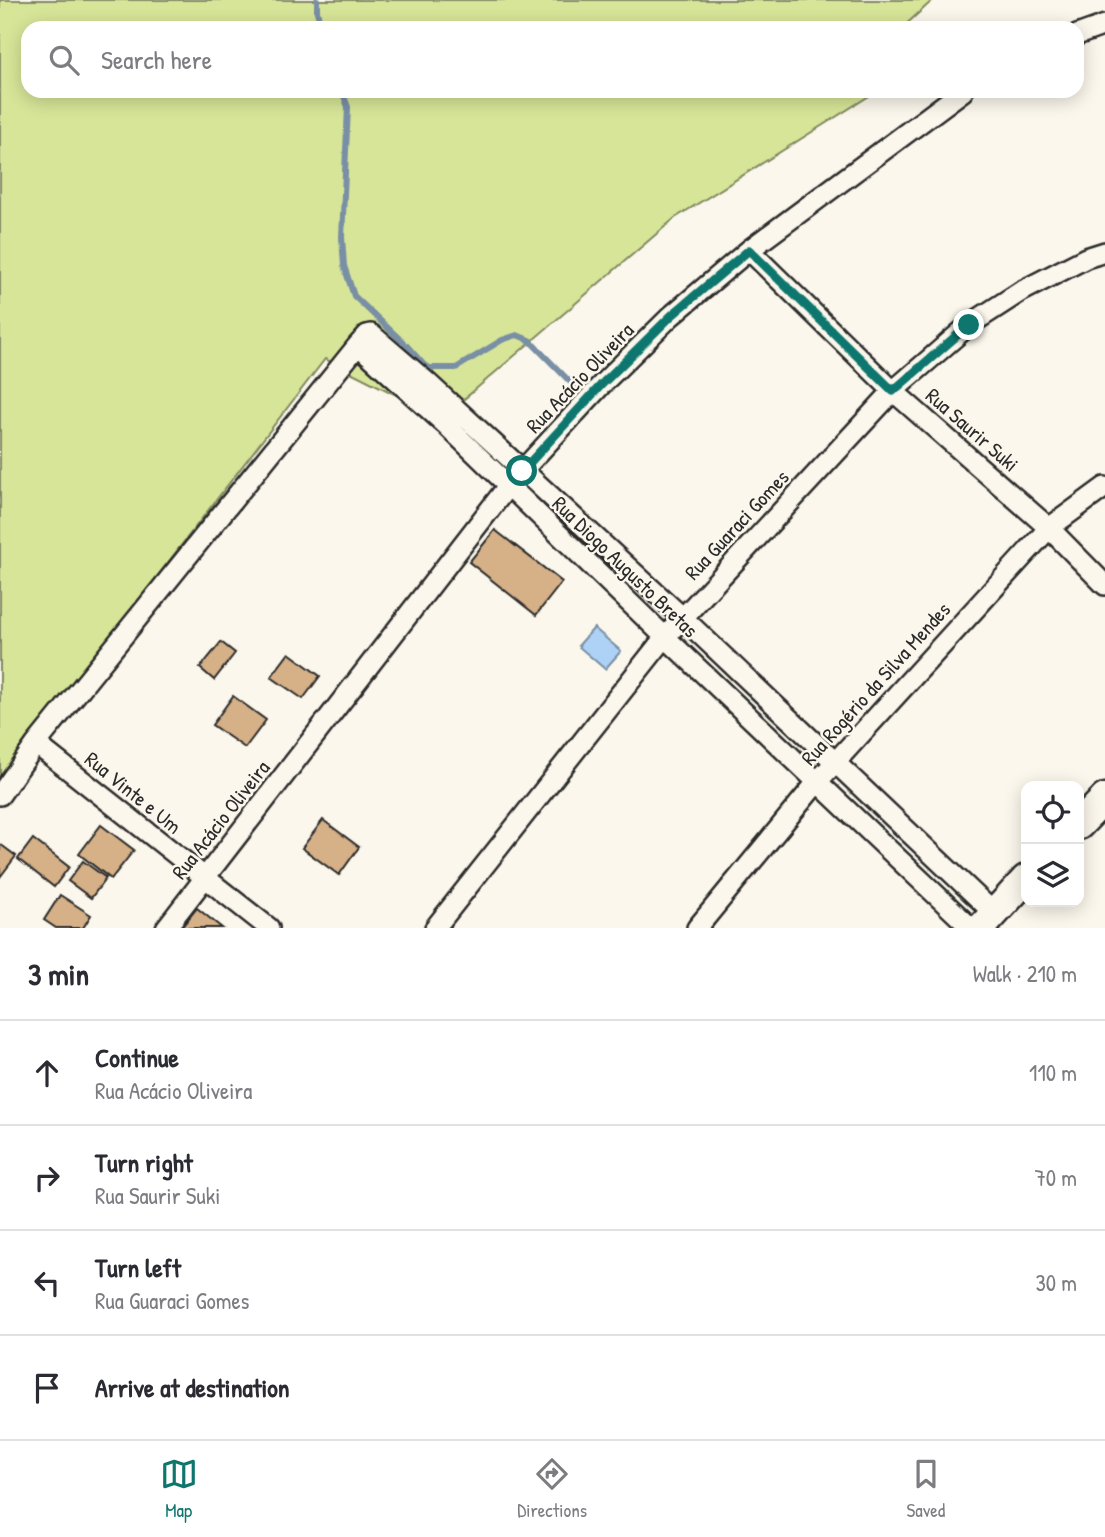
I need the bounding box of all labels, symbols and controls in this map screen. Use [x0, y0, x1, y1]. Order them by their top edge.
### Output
search box [21, 21, 1084, 98]
icon: search [45, 41, 83, 79]
text: Search here [101, 42, 212, 77]
route end [953, 309, 984, 340]
street label: Rua Acácio Oliveira [519, 316, 640, 439]
street label: Rua Saurir Suki [920, 381, 1025, 478]
route start [506, 455, 537, 486]
street label: Rua Guaraci Gomes [678, 463, 795, 586]
street label: Rua Diogo Augusto Bretas [546, 489, 705, 644]
street label: Rua Rogério da Silva Mendes [794, 596, 957, 772]
street label: Rua Vinte e Um [79, 745, 188, 841]
street label: Rua Acácio Oliveira [165, 754, 276, 885]
map controls [1021, 781, 1084, 907]
button: locate [1021, 781, 1084, 844]
button: layers [1021, 844, 1084, 907]
text: 3 min [28, 954, 89, 994]
text: Walk · 210 m [973, 958, 1077, 989]
text: Continue [95, 1040, 179, 1075]
icon: ahead [28, 1054, 66, 1092]
text: 110 m [1029, 1057, 1077, 1088]
text: Rua Acácio Oliveira [95, 1075, 252, 1106]
text: Turn right [95, 1145, 193, 1180]
icon: right [28, 1159, 66, 1197]
text: 70 m [1034, 1162, 1077, 1193]
text: Rua Saurir Suki [95, 1180, 220, 1211]
text: Turn left [95, 1250, 181, 1285]
icon: left [28, 1264, 66, 1302]
text: 30 m [1035, 1267, 1077, 1298]
text: Rua Guaraci Gomes [95, 1285, 249, 1316]
icon: arrive [28, 1369, 66, 1407]
text: Arrive at destination [95, 1370, 290, 1405]
tab: Map [160, 1455, 198, 1523]
tab: Directions [517, 1455, 587, 1523]
tab: Saved [907, 1455, 945, 1523]

